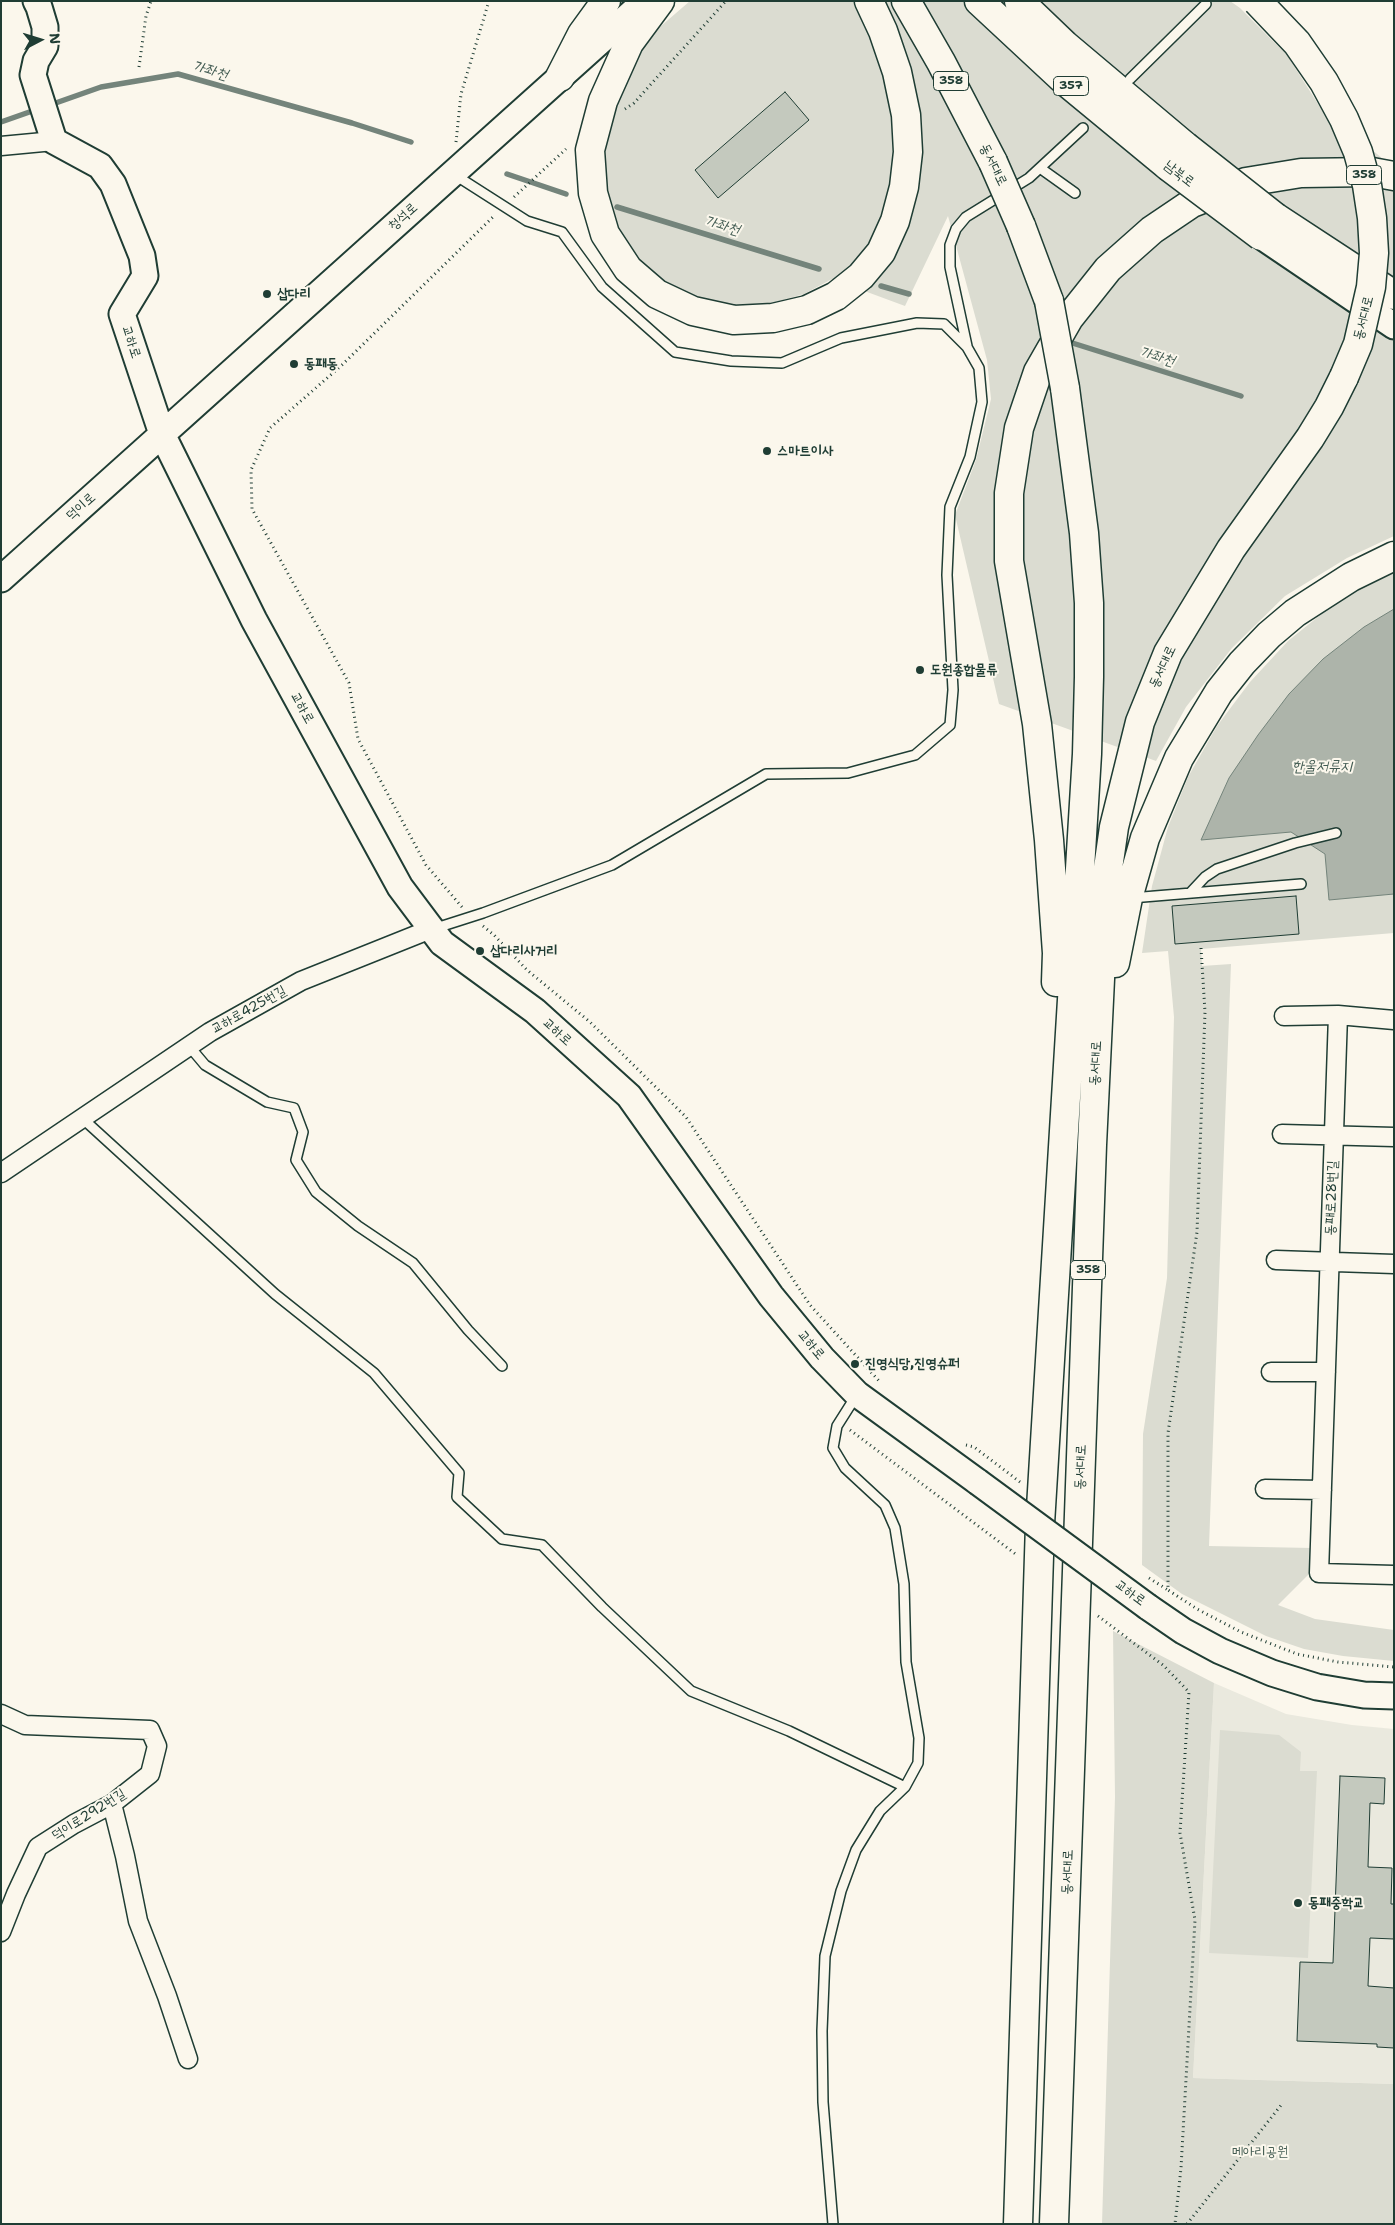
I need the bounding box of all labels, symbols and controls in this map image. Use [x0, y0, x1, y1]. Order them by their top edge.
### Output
north arrow [15, 15, 65, 65]
text: N [45, 32, 64, 45]
water label: 가좌천 [190, 57, 230, 85]
road number: 358 [934, 72, 968, 90]
road number: 357 [1054, 76, 1088, 95]
street label: 동서대로 [976, 141, 1010, 189]
street label: 남북로 [1161, 157, 1197, 191]
road number: 358 [1346, 166, 1382, 184]
street label: 청석로 [385, 199, 421, 235]
water label: 가좌천 [702, 212, 742, 240]
place label: 삽다리 [277, 286, 311, 302]
marker: 삽다리 [261, 288, 273, 300]
street label: 동서대로 [1350, 294, 1378, 342]
street label: 교하로 [118, 323, 144, 361]
water label: 가좌천 [1137, 343, 1177, 371]
place label: 동패동 [304, 356, 338, 372]
marker: 동패동 [288, 358, 300, 370]
place label: 스마트이사 [777, 443, 833, 459]
marker: 스마트이사 [761, 445, 773, 457]
street label: 덕이로 [63, 489, 99, 525]
street label: 동서대로 [1146, 643, 1180, 691]
place label: 도원종합물류 [930, 662, 998, 678]
marker: 도원종합물류 [914, 664, 926, 676]
street label: 교하로 [286, 689, 318, 727]
water label: 한울저류지 [1292, 758, 1352, 776]
place label: 삽다리사거리 [490, 943, 558, 959]
marker: 삽다리사거리 [474, 945, 486, 957]
street label: 교하로425번길 [209, 982, 289, 1038]
street label: 교하로 [539, 1014, 575, 1050]
street label: 동서대로 [1086, 1040, 1106, 1086]
street label: 동패로28번길 [1322, 1160, 1342, 1236]
road number: 358 [1070, 1260, 1106, 1280]
street label: 교하로 [794, 1327, 828, 1363]
place label: 진영식당,진영슈퍼 [865, 1356, 959, 1372]
marker: 진영식당,진영슈퍼 [849, 1358, 861, 1370]
street label: 동서대로 [1072, 1444, 1090, 1490]
street label: 교하로 [1111, 1576, 1149, 1610]
street label: 덕이로292번길 [49, 1786, 129, 1844]
street label: 동서대로 [1059, 1849, 1077, 1895]
place label: 동패중학교 [1308, 1895, 1364, 1911]
marker: 동패중학교 [1292, 1897, 1304, 1909]
park label: 메아리공원 [1232, 2144, 1288, 2160]

